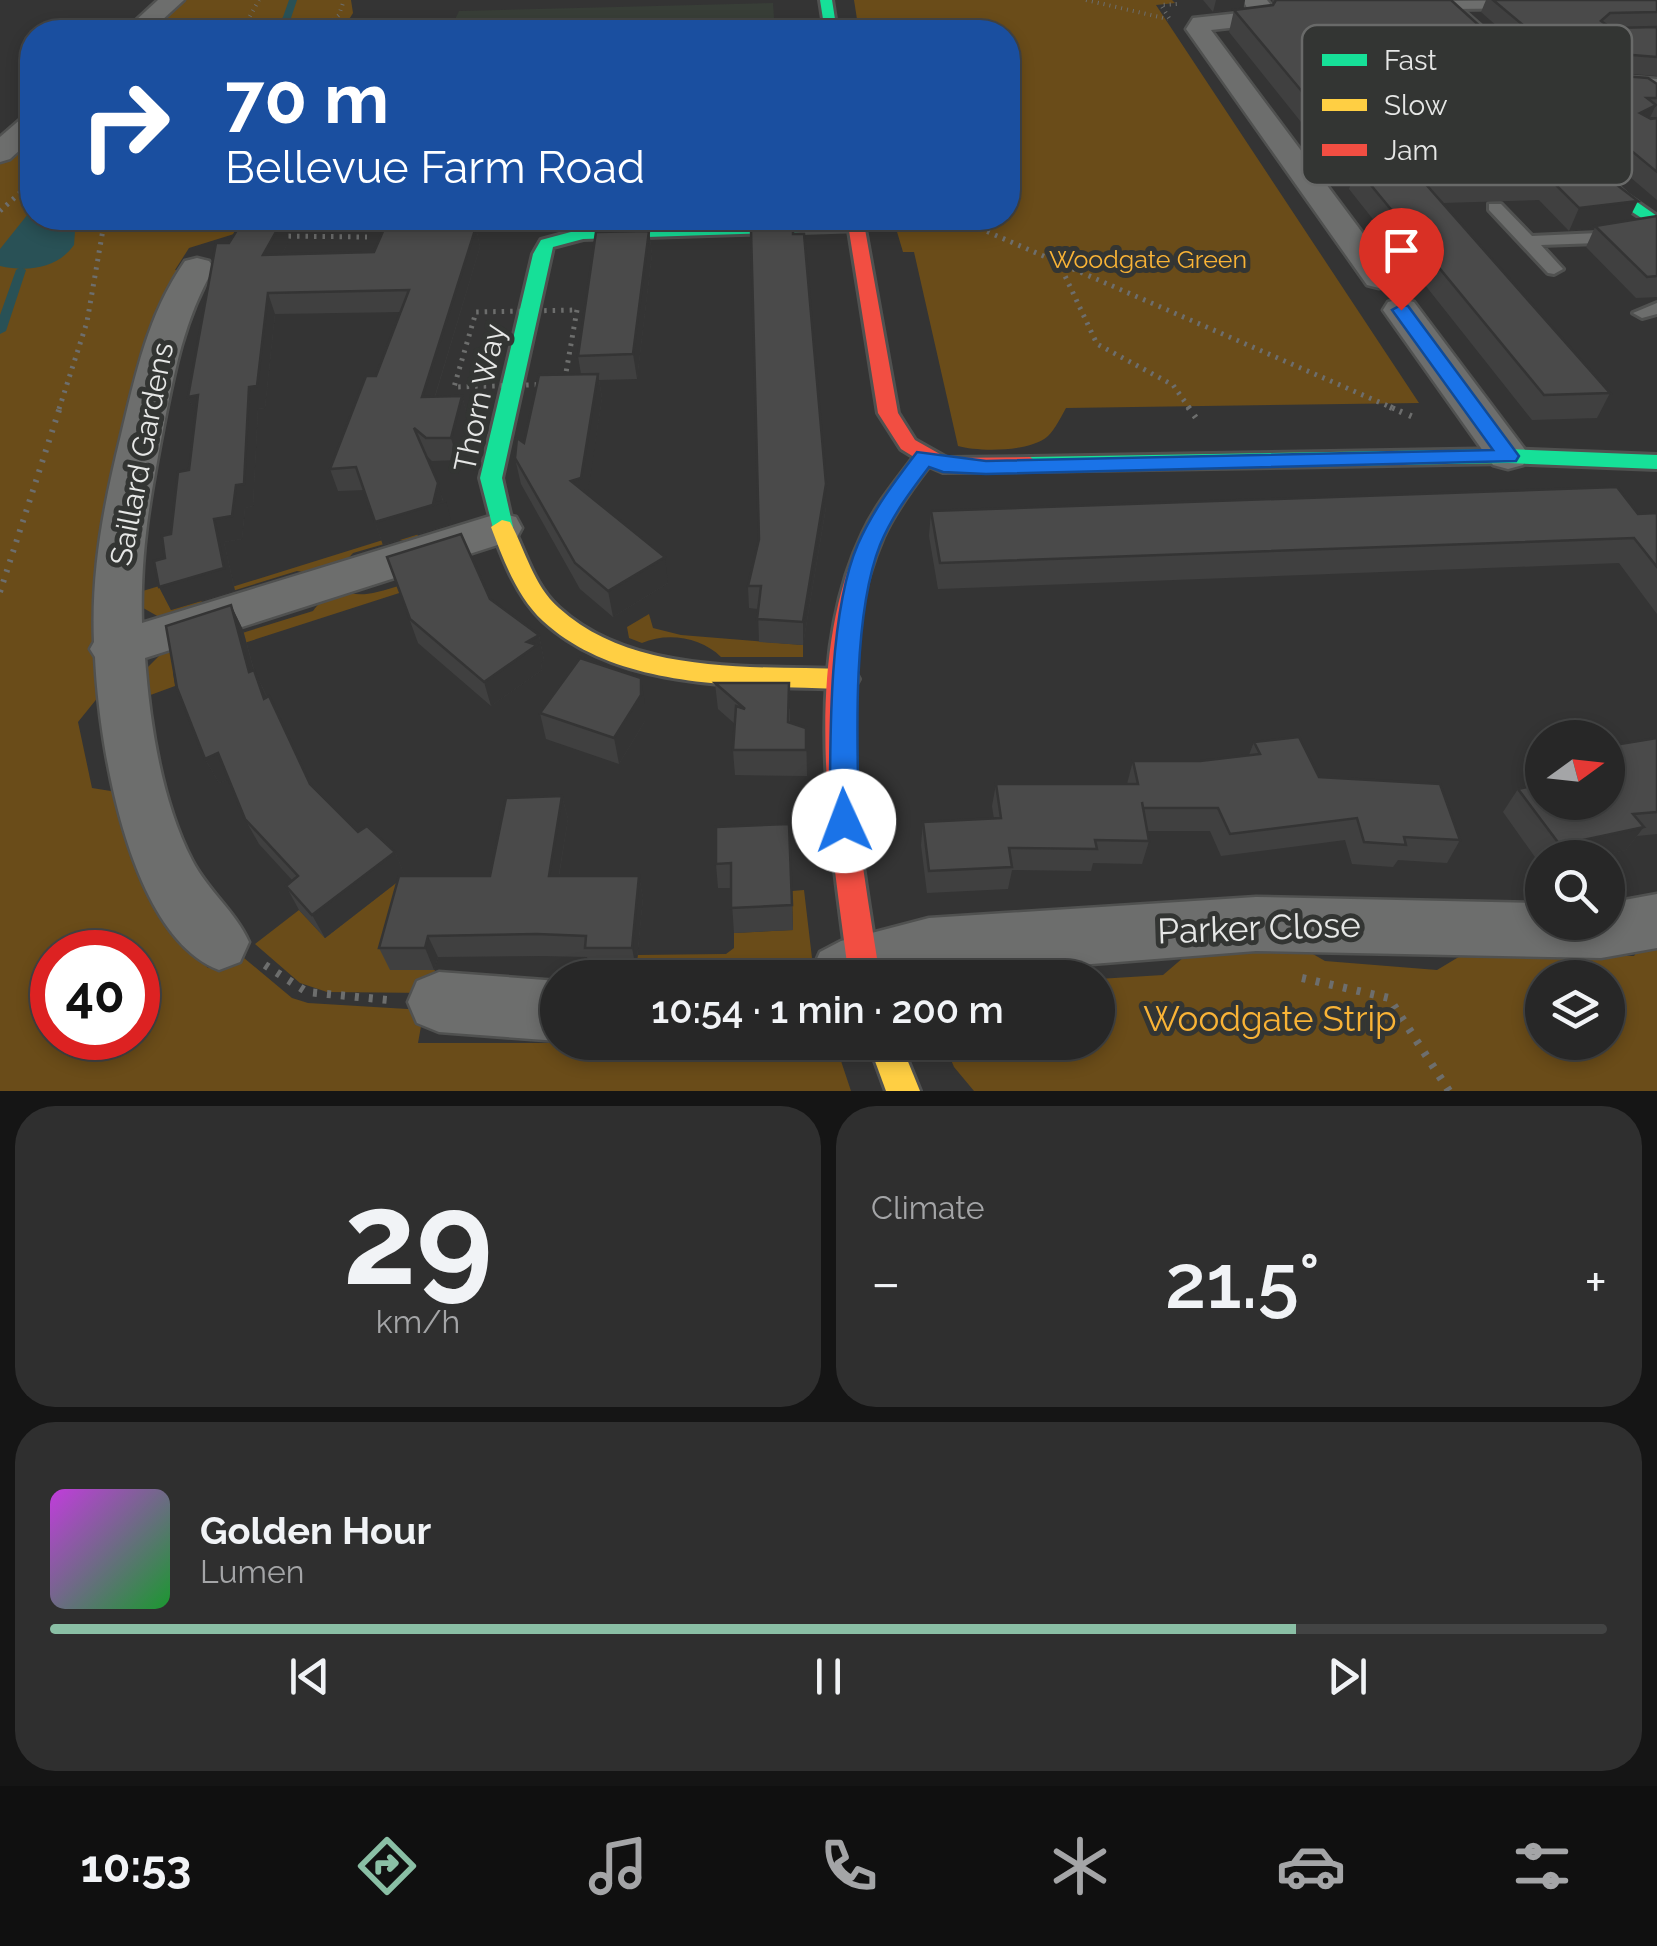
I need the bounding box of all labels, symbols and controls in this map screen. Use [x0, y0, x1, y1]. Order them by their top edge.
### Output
legend [1302, 25, 1632, 185]
text: Fast [1384, 44, 1437, 77]
text: 70 m [225, 57, 389, 139]
icon: right [60, 60, 190, 190]
text: Slow [1384, 89, 1448, 122]
text: Jam [1384, 134, 1438, 167]
text: Bellevue Farm Road [225, 141, 645, 194]
pin [1359, 208, 1444, 311]
icon: arrive [1374, 223, 1429, 278]
park label: Woodgate Green [1049, 244, 1247, 274]
street label: Thorn Way [447, 321, 512, 475]
street label: Saillard Gardens [103, 339, 180, 568]
north arrow [1525, 720, 1625, 820]
map controls [1525, 720, 1625, 1060]
position arrow [792, 769, 896, 873]
button: search [1525, 840, 1625, 940]
street label: Parker Close [1157, 903, 1361, 952]
speed limit sign: 40 [30, 930, 160, 1060]
button: layers [1525, 960, 1625, 1060]
text: 10:54 · 1 min · 200 m [651, 987, 1004, 1032]
park label: Woodgate Strip [1143, 998, 1397, 1039]
text: 29 [343, 1162, 493, 1314]
text: Climate [871, 1189, 985, 1226]
text: 21.5° [1165, 1237, 1320, 1326]
text: − [871, 1250, 901, 1315]
text: + [1584, 1250, 1607, 1315]
text: km/h [376, 1303, 460, 1340]
text: Golden Hour [200, 1508, 431, 1553]
text: Lumen [200, 1553, 304, 1590]
icon: previous [282, 1649, 337, 1704]
icon: pause [801, 1649, 856, 1704]
icon: next [1320, 1649, 1375, 1704]
icon: directions [352, 1831, 422, 1901]
icon: music [583, 1831, 653, 1901]
icon: phone [814, 1831, 884, 1901]
icon: climate [1045, 1831, 1115, 1901]
icon: car [1276, 1831, 1346, 1901]
icon: filters [1507, 1831, 1577, 1901]
text: 10:53 [80, 1840, 191, 1893]

